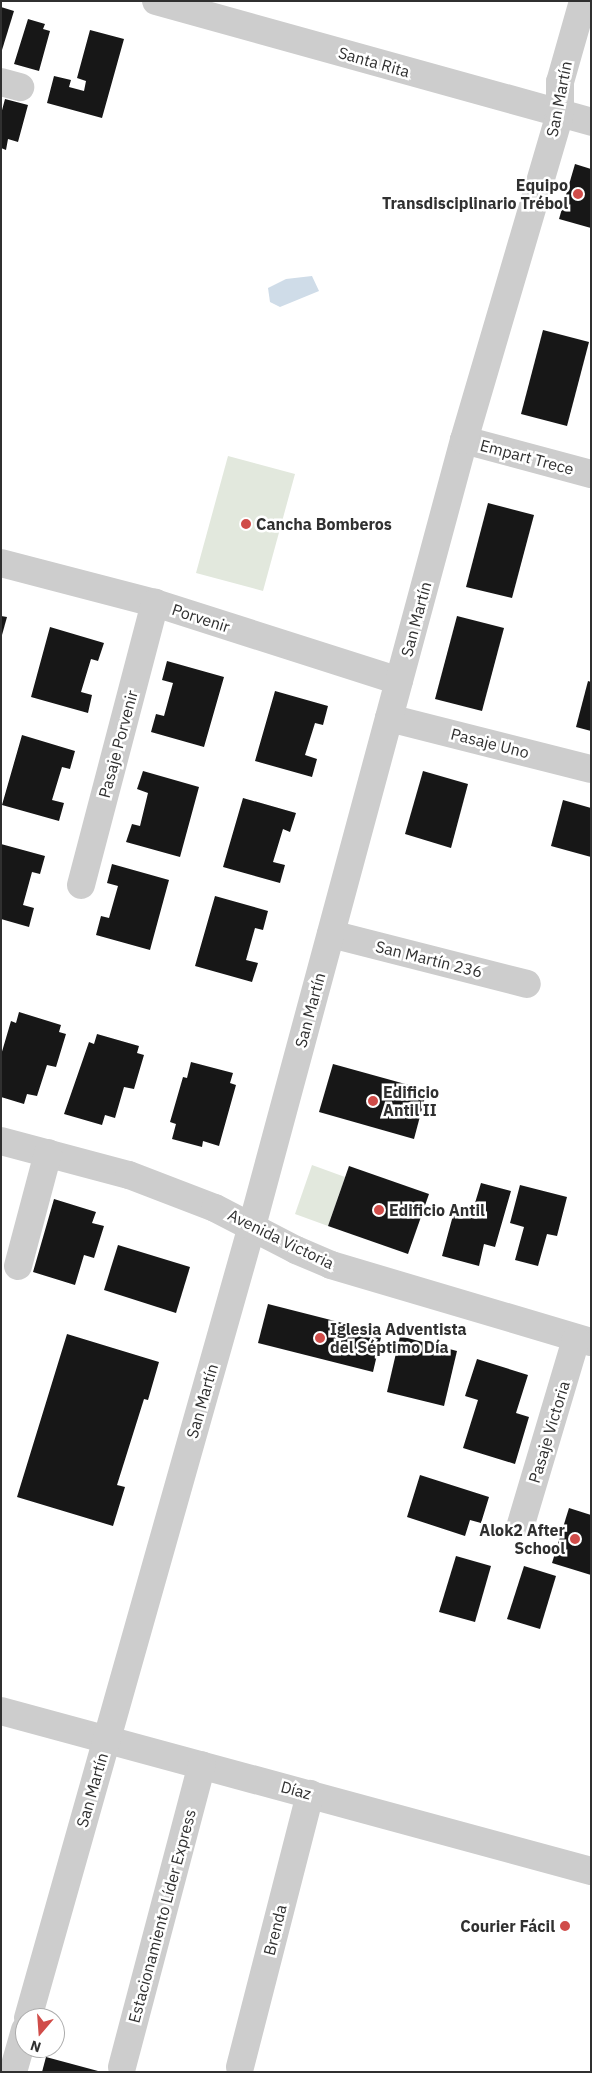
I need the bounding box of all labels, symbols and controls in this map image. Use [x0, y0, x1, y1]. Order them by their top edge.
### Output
street label: Santa Rita [336, 43, 412, 81]
street label: San Martín [542, 59, 576, 139]
place label: Equipo Transdisciplinario Trébol [382, 175, 568, 213]
marker: Equipo Transdisciplinario Trébol [572, 188, 584, 200]
street label: Empart Trece [478, 435, 576, 479]
place label: Cancha Bomberos [256, 514, 392, 534]
marker: Cancha Bomberos [240, 518, 252, 530]
street label: San Martín [397, 579, 435, 659]
street label: Porvenir [170, 600, 232, 636]
street label: Pasaje Porvenir [94, 688, 142, 800]
street label: Pasaje Uno [449, 724, 531, 762]
street label: San Martín 236 [374, 936, 484, 982]
street label: San Martín [291, 970, 329, 1050]
place label: Edificio Antil II [383, 1082, 439, 1120]
marker: Edificio Antil II [367, 1095, 379, 1107]
place label: Edificio Antil [389, 1200, 485, 1220]
marker: Edificio Antil [373, 1204, 385, 1216]
street label: Avenida Victoria [225, 1205, 337, 1273]
place label: Iglesia Adventista del Séptimo Día [330, 1319, 467, 1357]
marker: Iglesia Adventista del Séptimo Día [314, 1332, 326, 1344]
street label: San Martín [182, 1361, 222, 1441]
street label: Pasaje Victoria [524, 1379, 574, 1485]
place label: Alok2 After School [479, 1520, 565, 1558]
marker: Alok2 After School [569, 1533, 581, 1545]
street label: San Martín [72, 1750, 112, 1830]
street label: Díaz [279, 1777, 313, 1803]
street label: Estacionamiento Líder Express [124, 1807, 200, 2025]
street label: Brenda [259, 1902, 291, 1958]
place label: Courier Fácil [460, 1916, 555, 1936]
marker: Courier Fácil [559, 1920, 571, 1932]
north arrow [15, 2008, 65, 2058]
text: N [28, 2036, 43, 2056]

